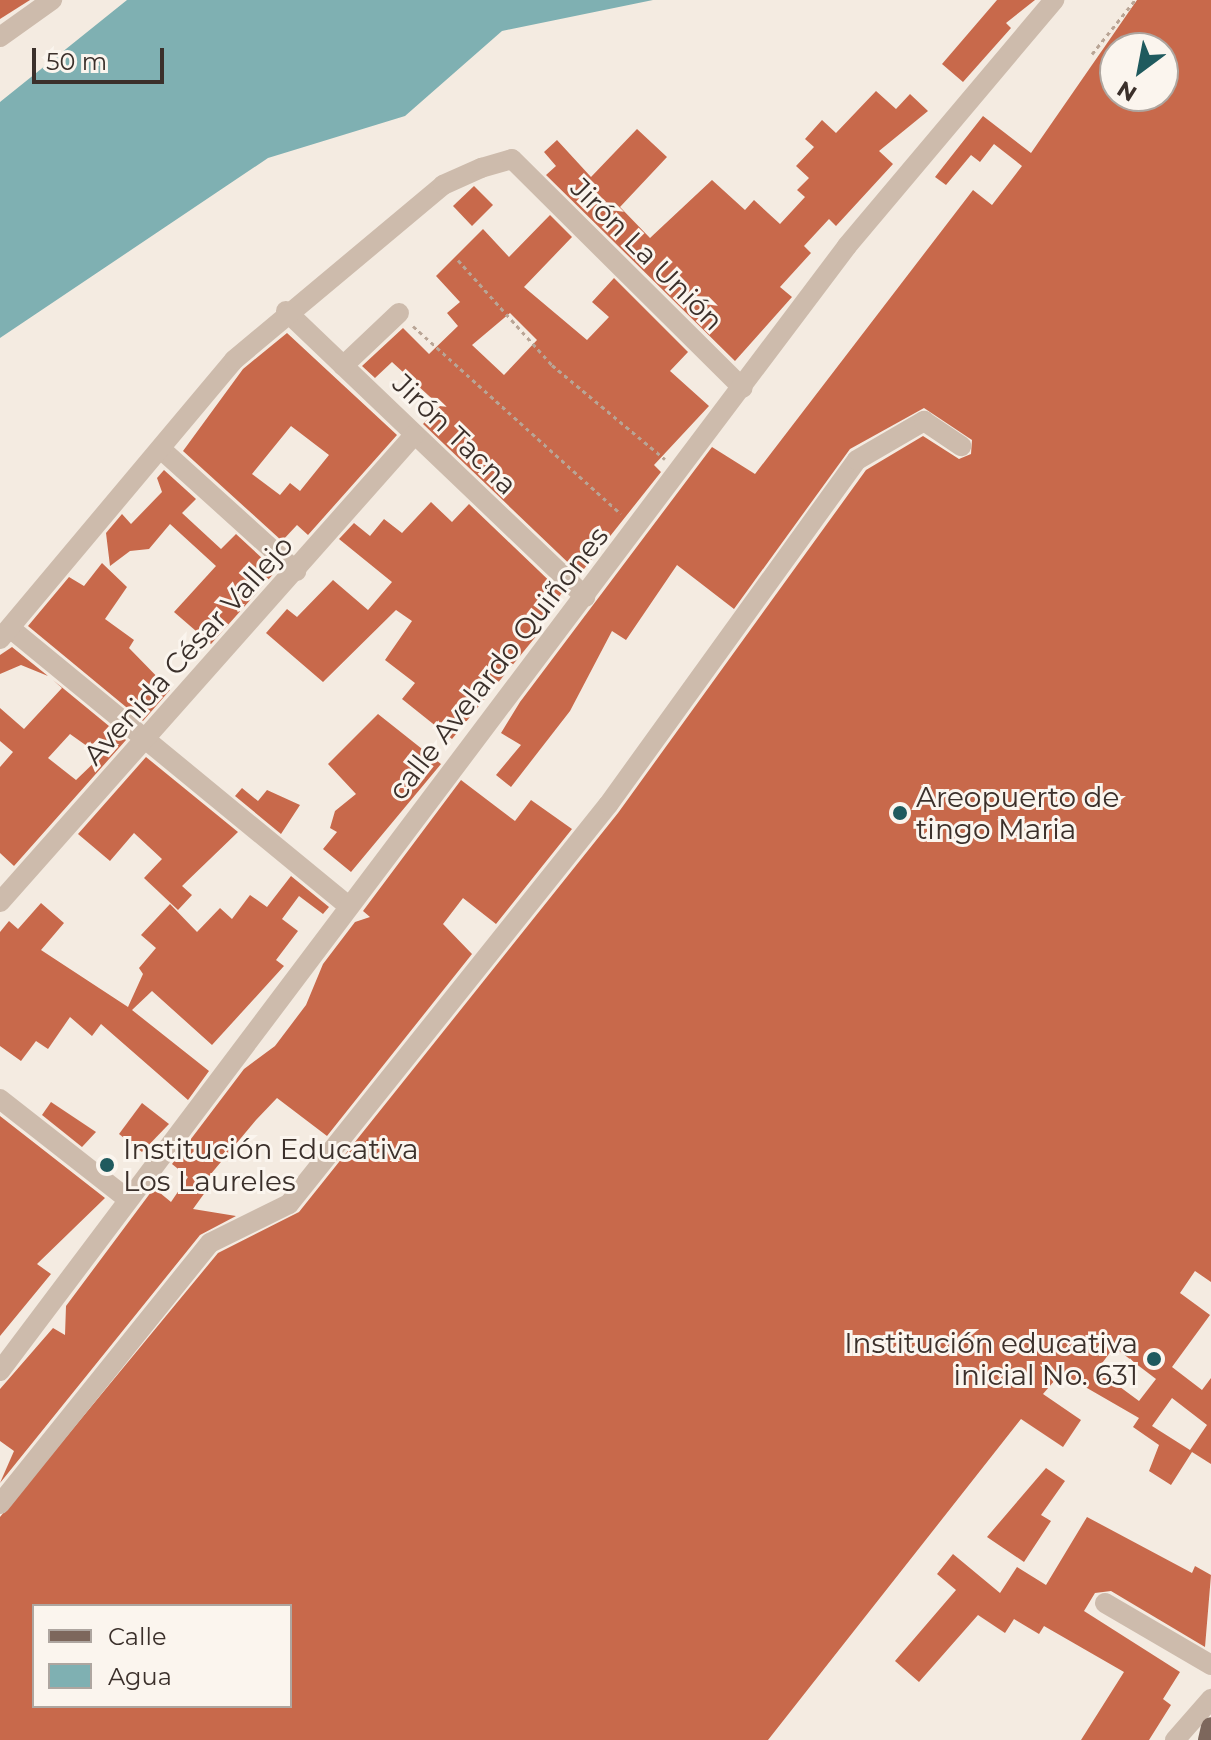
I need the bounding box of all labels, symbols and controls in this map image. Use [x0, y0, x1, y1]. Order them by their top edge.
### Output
scale bar [36, 32, 168, 82]
north arrow [1099, 32, 1179, 112]
text: 50 m [46, 47, 107, 76]
text: N [1112, 75, 1142, 107]
street label: Jirón La Unión [564, 171, 730, 337]
street label: Jirón Tacna [386, 367, 524, 501]
street label: calle Avelardo Quiñones [381, 520, 615, 806]
street label: Avenida César Vallejo [76, 529, 300, 771]
place label: Areopuerto de tingo Maria [916, 780, 1119, 846]
marker: Areopuerto de tingo Maria [891, 804, 909, 822]
place label: Institución Educativa Los Laureles [123, 1132, 418, 1198]
marker: Institución Educativa Los Laureles [98, 1156, 116, 1174]
place label: Institución educativa inicial No. 631 [844, 1326, 1138, 1392]
marker: Institución educativa inicial No. 631 [1145, 1350, 1163, 1368]
legend [32, 1604, 292, 1708]
text: Calle [108, 1622, 166, 1651]
text: Agua [108, 1662, 172, 1691]

